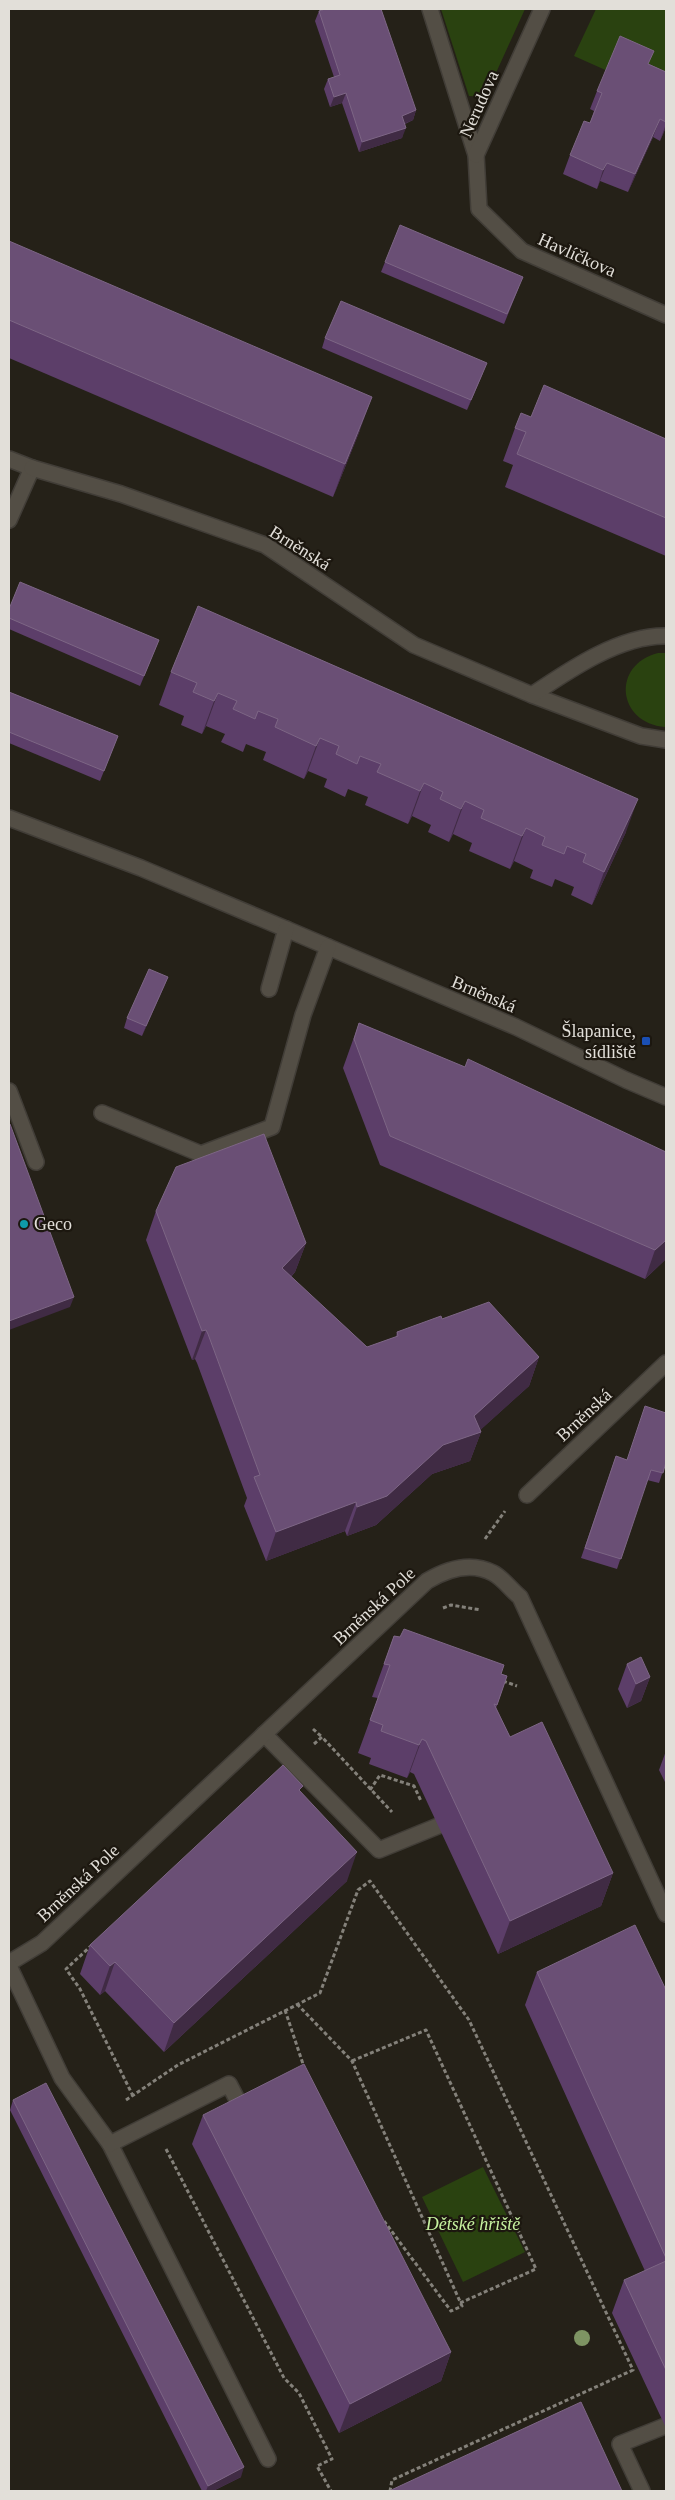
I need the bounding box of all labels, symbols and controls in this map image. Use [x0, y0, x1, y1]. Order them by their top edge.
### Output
street label: Nerudova [455, 68, 503, 140]
street label: Havlíčkova [535, 229, 619, 281]
street label: Brněnská [266, 522, 334, 574]
street label: Brněnská [449, 972, 519, 1016]
place label: Šlapanice, sídliště [562, 1020, 636, 1062]
marker: Šlapanice, sídliště [640, 1035, 652, 1047]
place label: Geco [34, 1214, 72, 1234]
marker: Geco [18, 1218, 30, 1230]
street label: Brněnská [552, 1384, 616, 1445]
street label: Brněnská Pole [329, 1563, 419, 1649]
street label: Brněnská Pole [33, 1840, 123, 1926]
park label: Dětské hřiště [425, 2214, 521, 2234]

